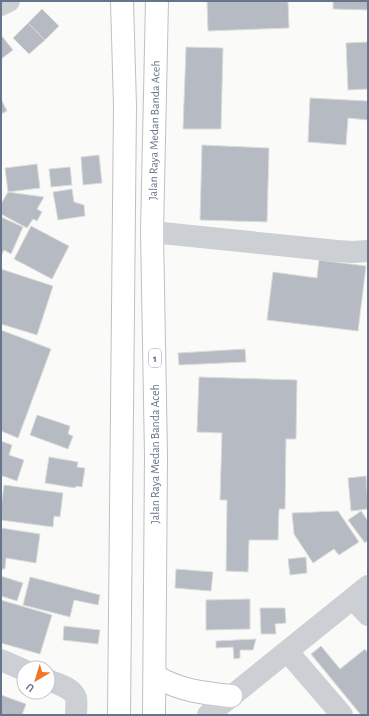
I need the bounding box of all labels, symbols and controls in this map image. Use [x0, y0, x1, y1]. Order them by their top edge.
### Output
street label: Jalan Raya Medan Banda Aceh [147, 60, 162, 200]
road number: 1 [149, 349, 161, 367]
street label: Jalan Raya Medan Banda Aceh [149, 384, 162, 524]
north arrow [16, 660, 56, 700]
text: U [24, 681, 36, 694]

